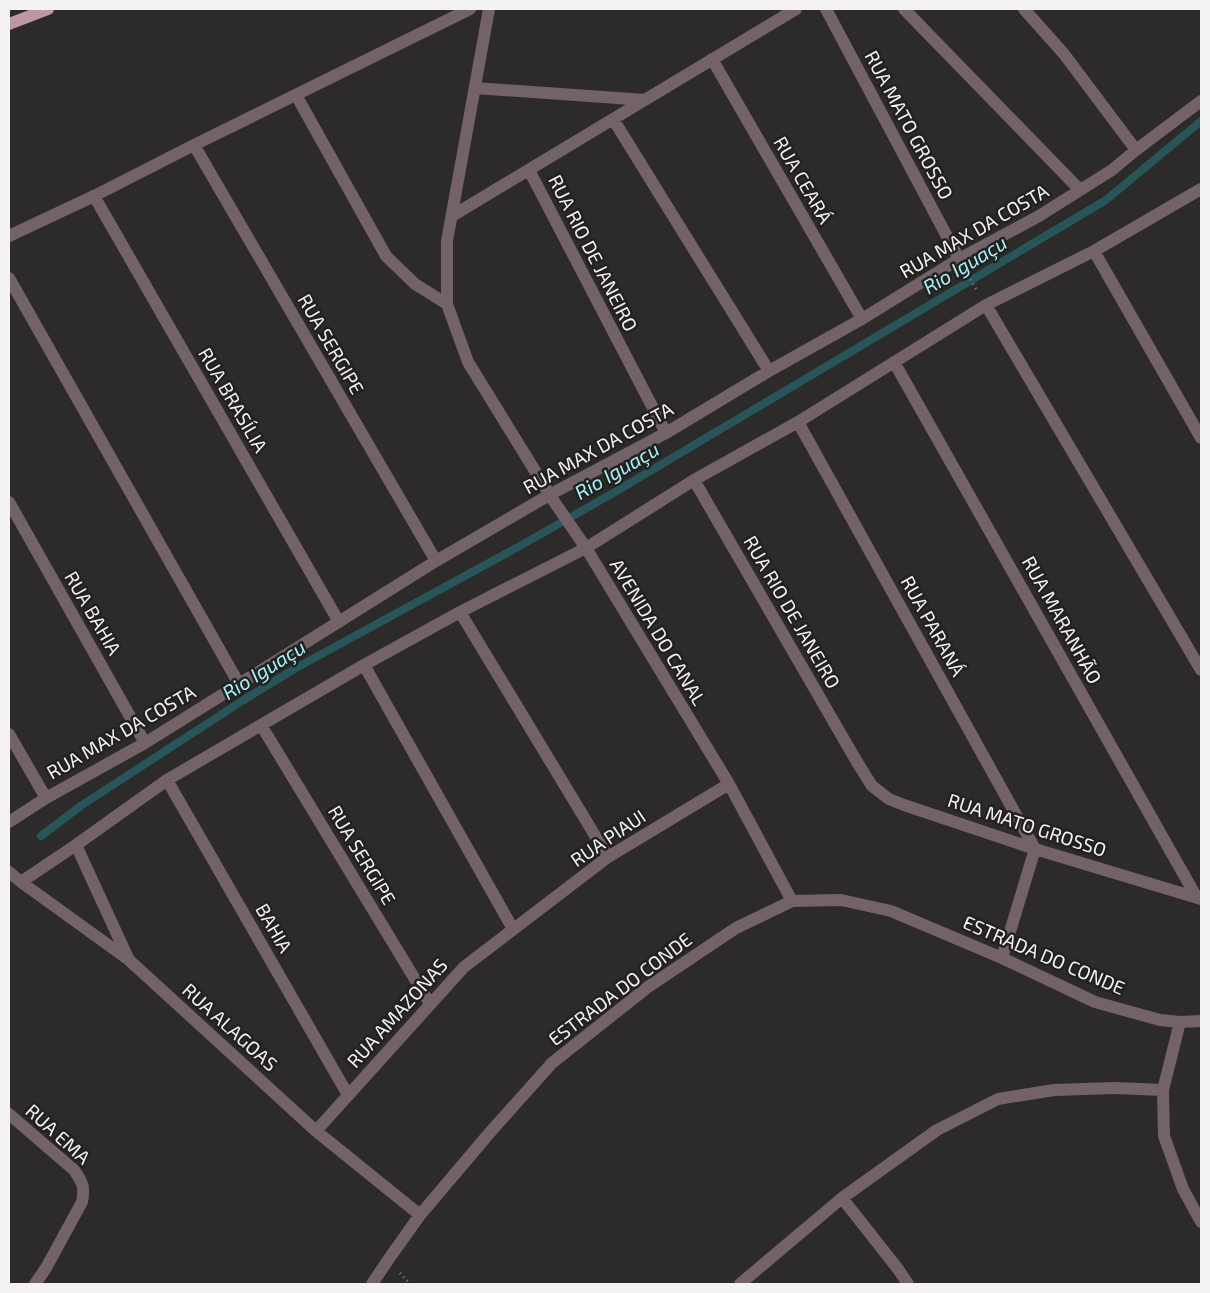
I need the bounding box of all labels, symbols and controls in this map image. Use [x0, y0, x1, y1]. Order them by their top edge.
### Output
street label: RUA MATO GROSSO [860, 46, 958, 203]
street label: RUA CEARÁ [769, 132, 838, 228]
street label: RUA RIO DE JANEIRO [544, 171, 643, 335]
street label: RUA MAX DA COSTA [895, 179, 1052, 283]
water label: Rio Iguaçu [918, 230, 1011, 299]
street label: RUA SERGIPE [294, 290, 369, 398]
street label: RUA BRASÍLIA [194, 343, 273, 457]
street label: RUA MAX DA COSTA [519, 397, 677, 498]
water label: Rio Iguaçu [570, 436, 664, 505]
street label: RUA RIO DE JANEIRO [739, 531, 845, 692]
street label: RUA MARANHÃO [1018, 552, 1107, 688]
street label: AVENIDA DO CANAL [606, 554, 711, 709]
street label: RUA BAHIA [60, 567, 127, 659]
street label: RUA PARANÁ [896, 572, 971, 680]
water label: Rio Iguaçu [217, 634, 310, 705]
street label: RUA MAX DA COSTA [42, 680, 199, 784]
street label: RUA MATO GROSSO [945, 788, 1109, 861]
street label: RUA SERGIPE [324, 801, 401, 909]
street label: RUA PIAUI [566, 804, 650, 871]
street label: BAHIA [251, 899, 298, 957]
street label: ESTRADA DO CONDE [960, 910, 1129, 999]
street label: ESTRADA DO CONDE [543, 927, 696, 1050]
street label: RUA AMAZONAS [342, 953, 452, 1072]
street label: RUA ALAGOAS [178, 978, 283, 1075]
street label: RUA EMA [21, 1099, 96, 1169]

